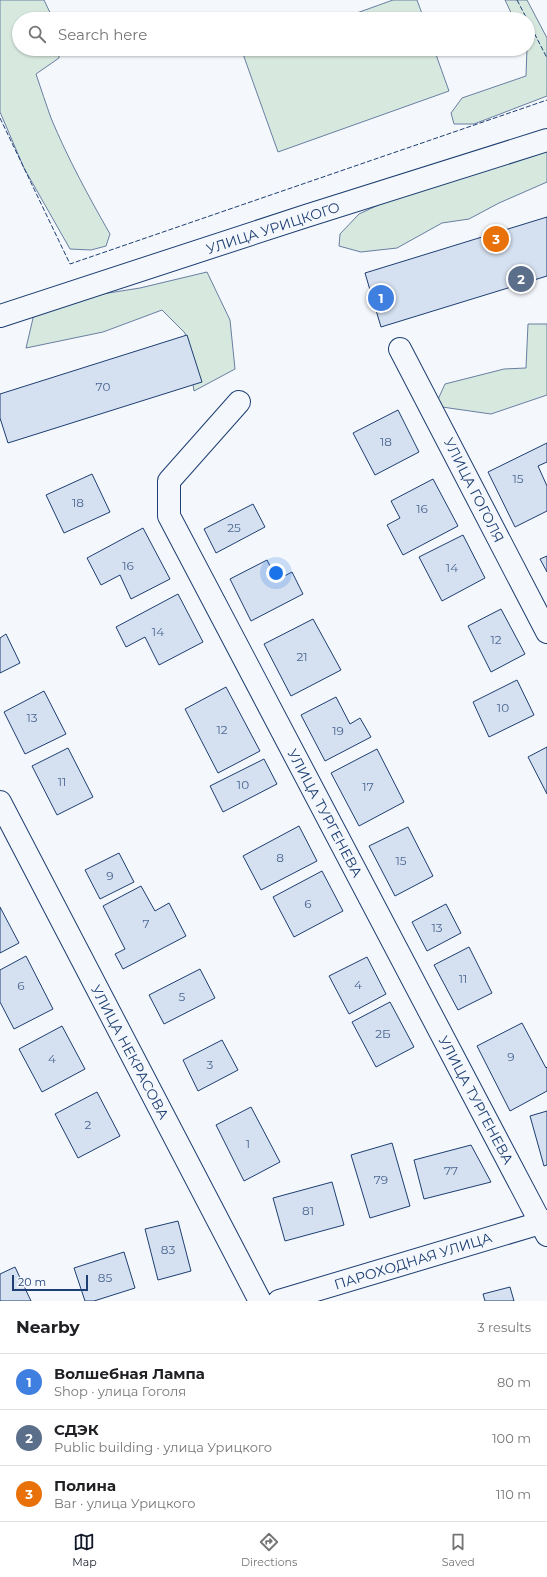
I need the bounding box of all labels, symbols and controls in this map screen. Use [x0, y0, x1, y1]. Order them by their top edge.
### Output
search box [12, 12, 535, 56]
icon: search [26, 23, 48, 45]
text: Search here [58, 25, 147, 44]
street label: УЛИЦА УРИЦКОГО [204, 198, 342, 258]
pin: 3 [483, 224, 509, 254]
pin: 2 [508, 264, 534, 294]
pin: 1 [368, 283, 394, 313]
house number: 70 [96, 379, 110, 394]
house number: 18 [380, 434, 392, 449]
street label: УЛИЦА ГОГОЛЯ [440, 435, 508, 545]
house number: 15 [512, 471, 524, 486]
house number: 18 [72, 495, 84, 510]
house number: 16 [416, 501, 428, 516]
house number: 25 [227, 520, 241, 535]
house number: 16 [122, 558, 134, 573]
house number: 14 [446, 560, 458, 575]
your location [266, 563, 286, 583]
house number: 14 [152, 624, 164, 639]
house number: 12 [490, 632, 502, 647]
house number: 21 [296, 649, 308, 664]
house number: 10 [497, 700, 509, 715]
house number: 13 [26, 710, 38, 725]
house number: 12 [216, 722, 228, 737]
house number: 19 [332, 723, 344, 738]
street label: УЛИЦА ТУРГЕНЕВА [283, 746, 367, 881]
house number: 11 [58, 774, 66, 789]
house number: 10 [237, 777, 249, 792]
house number: 17 [362, 779, 374, 794]
house number: 8 [276, 850, 284, 865]
house number: 15 [395, 853, 407, 868]
house number: 9 [106, 868, 114, 883]
house number: 6 [304, 896, 312, 911]
house number: 7 [142, 916, 150, 931]
house number: 13 [431, 920, 443, 935]
house number: 11 [459, 971, 467, 986]
house number: 4 [354, 977, 362, 992]
house number: 6 [17, 978, 25, 993]
street label: УЛИЦА НЕКРАСОВА [87, 982, 173, 1123]
house number: 5 [179, 989, 186, 1004]
house number: 2Б [375, 1026, 391, 1041]
street label: УЛИЦА ТУРГЕНЕВА [434, 1033, 518, 1168]
house number: 9 [507, 1049, 515, 1064]
house number: 4 [48, 1051, 56, 1066]
house number: 3 [207, 1057, 214, 1072]
house number: 2 [85, 1117, 92, 1132]
house number: 1 [246, 1136, 250, 1151]
house number: 77 [444, 1163, 458, 1178]
house number: 79 [374, 1172, 388, 1187]
house number: 81 [302, 1203, 314, 1218]
street label: ПАРОХОДНАЯ УЛИЦА [332, 1228, 495, 1294]
house number: 83 [161, 1242, 175, 1257]
house number: 85 [98, 1270, 112, 1285]
scale bar [12, 1273, 88, 1292]
text: 20 m [18, 1275, 46, 1289]
text: Nearby [16, 1317, 80, 1337]
text: 3 results [477, 1319, 531, 1335]
text: Волшебная Лампа [54, 1364, 205, 1383]
text: 1 [26, 1374, 32, 1390]
text: 80 m [497, 1374, 531, 1390]
text: Shop · улица Гоголя [54, 1383, 186, 1399]
text: СДЭК [54, 1420, 99, 1439]
text: 2 [25, 1430, 33, 1446]
text: 100 m [492, 1430, 531, 1446]
text: Public building · улица Урицкого [54, 1439, 272, 1455]
text: Полина [54, 1476, 116, 1495]
text: 3 [25, 1486, 33, 1502]
text: 110 m [496, 1486, 531, 1502]
text: Bar · улица Урицкого [54, 1495, 196, 1511]
tab: Map [72, 1531, 97, 1569]
tab: Directions [241, 1531, 297, 1569]
tab: Saved [442, 1531, 475, 1569]

